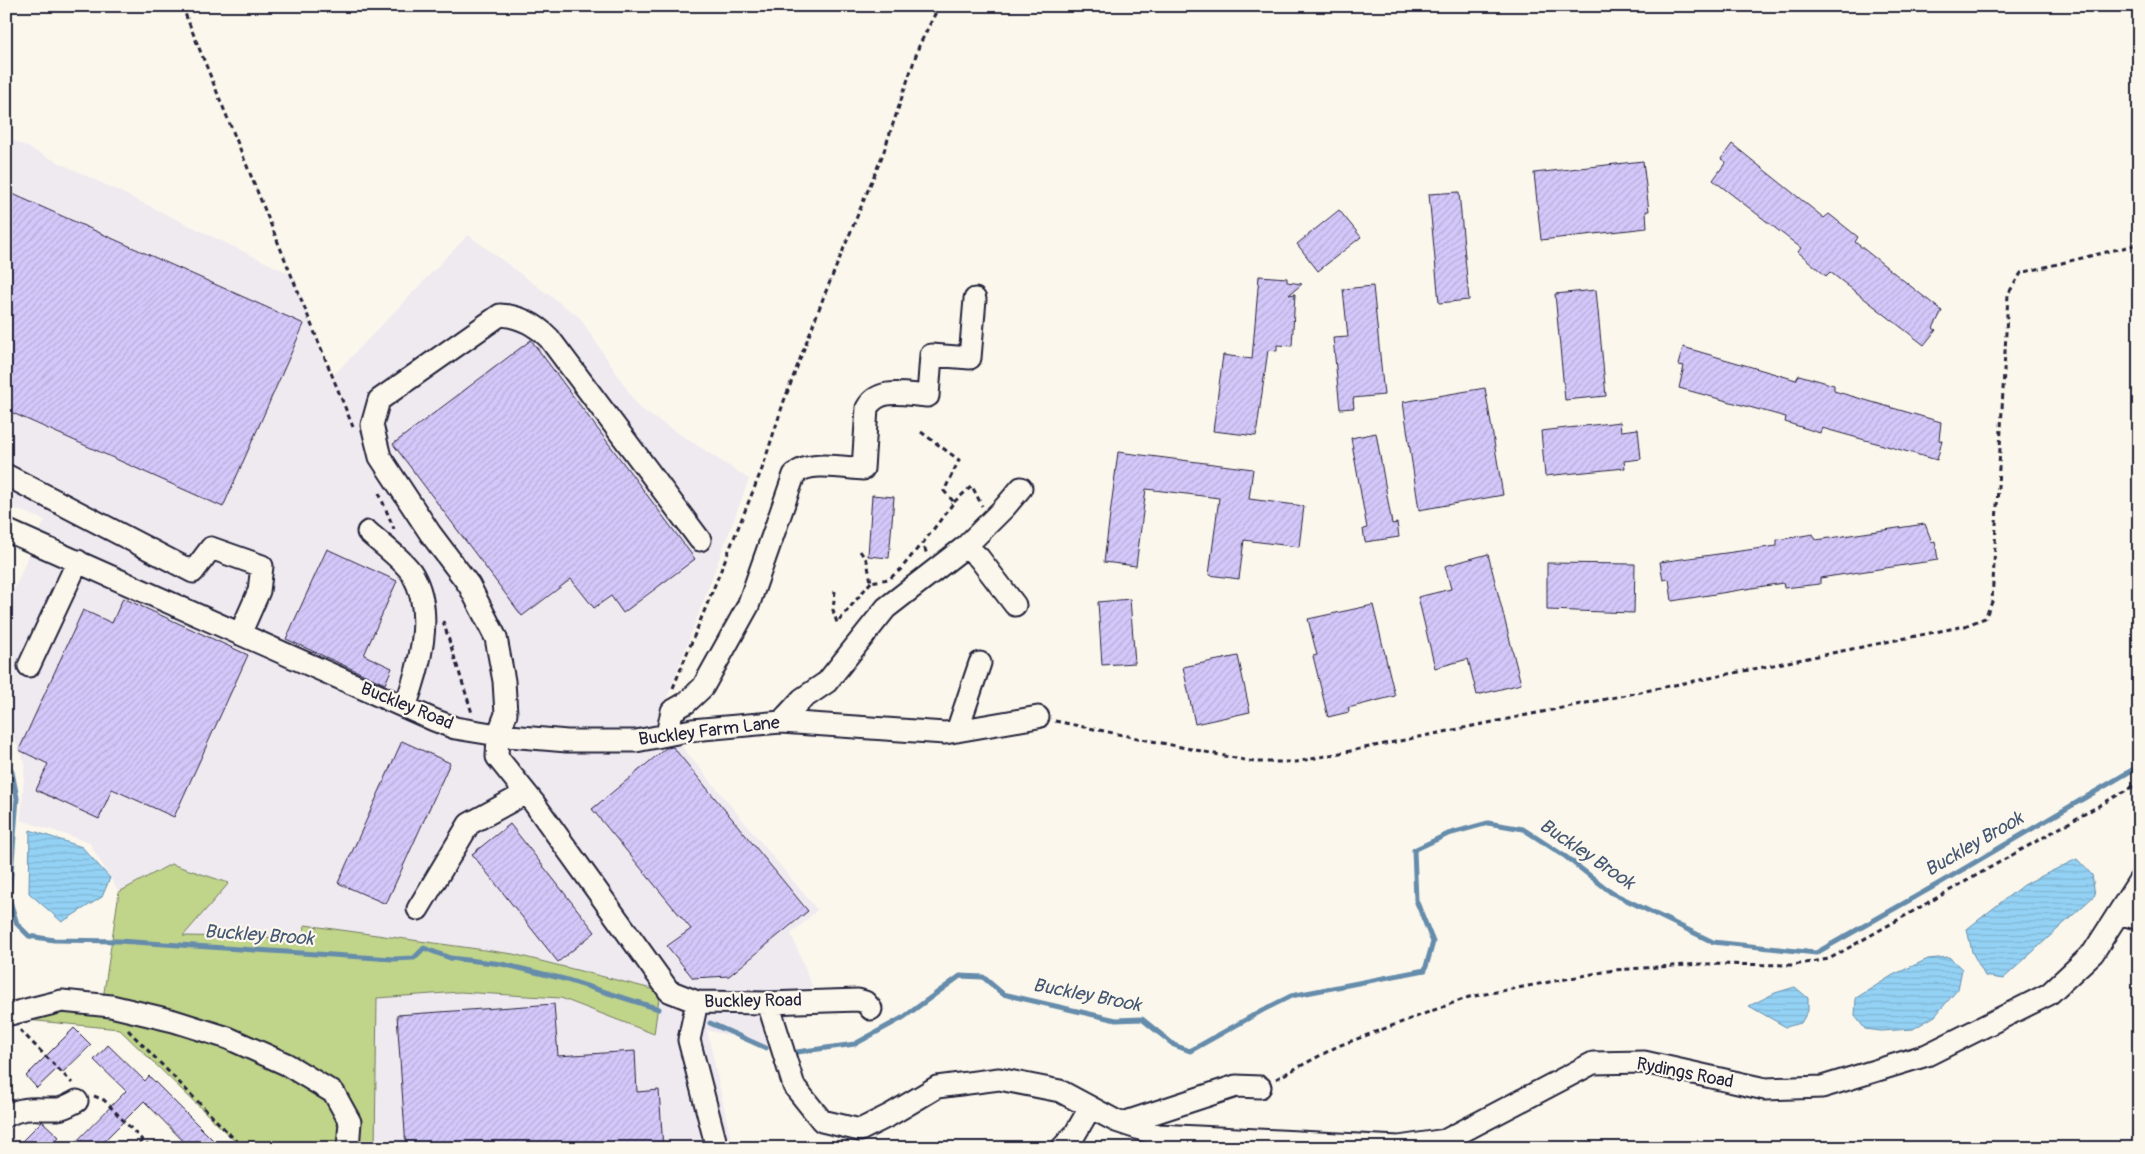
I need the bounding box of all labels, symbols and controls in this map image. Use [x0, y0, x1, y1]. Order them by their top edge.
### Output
street label: Buckley Road [357, 677, 457, 735]
street label: Buckley Farm Lane [637, 711, 781, 751]
water label: Buckley Brook [1921, 805, 2029, 882]
water label: Buckley Brook [1535, 813, 1641, 896]
water label: Buckley Brook [204, 919, 317, 951]
water label: Buckley Brook [1031, 973, 1145, 1018]
street label: Buckley Road [704, 989, 802, 1013]
street label: Rydings Road [1634, 1052, 1736, 1094]

